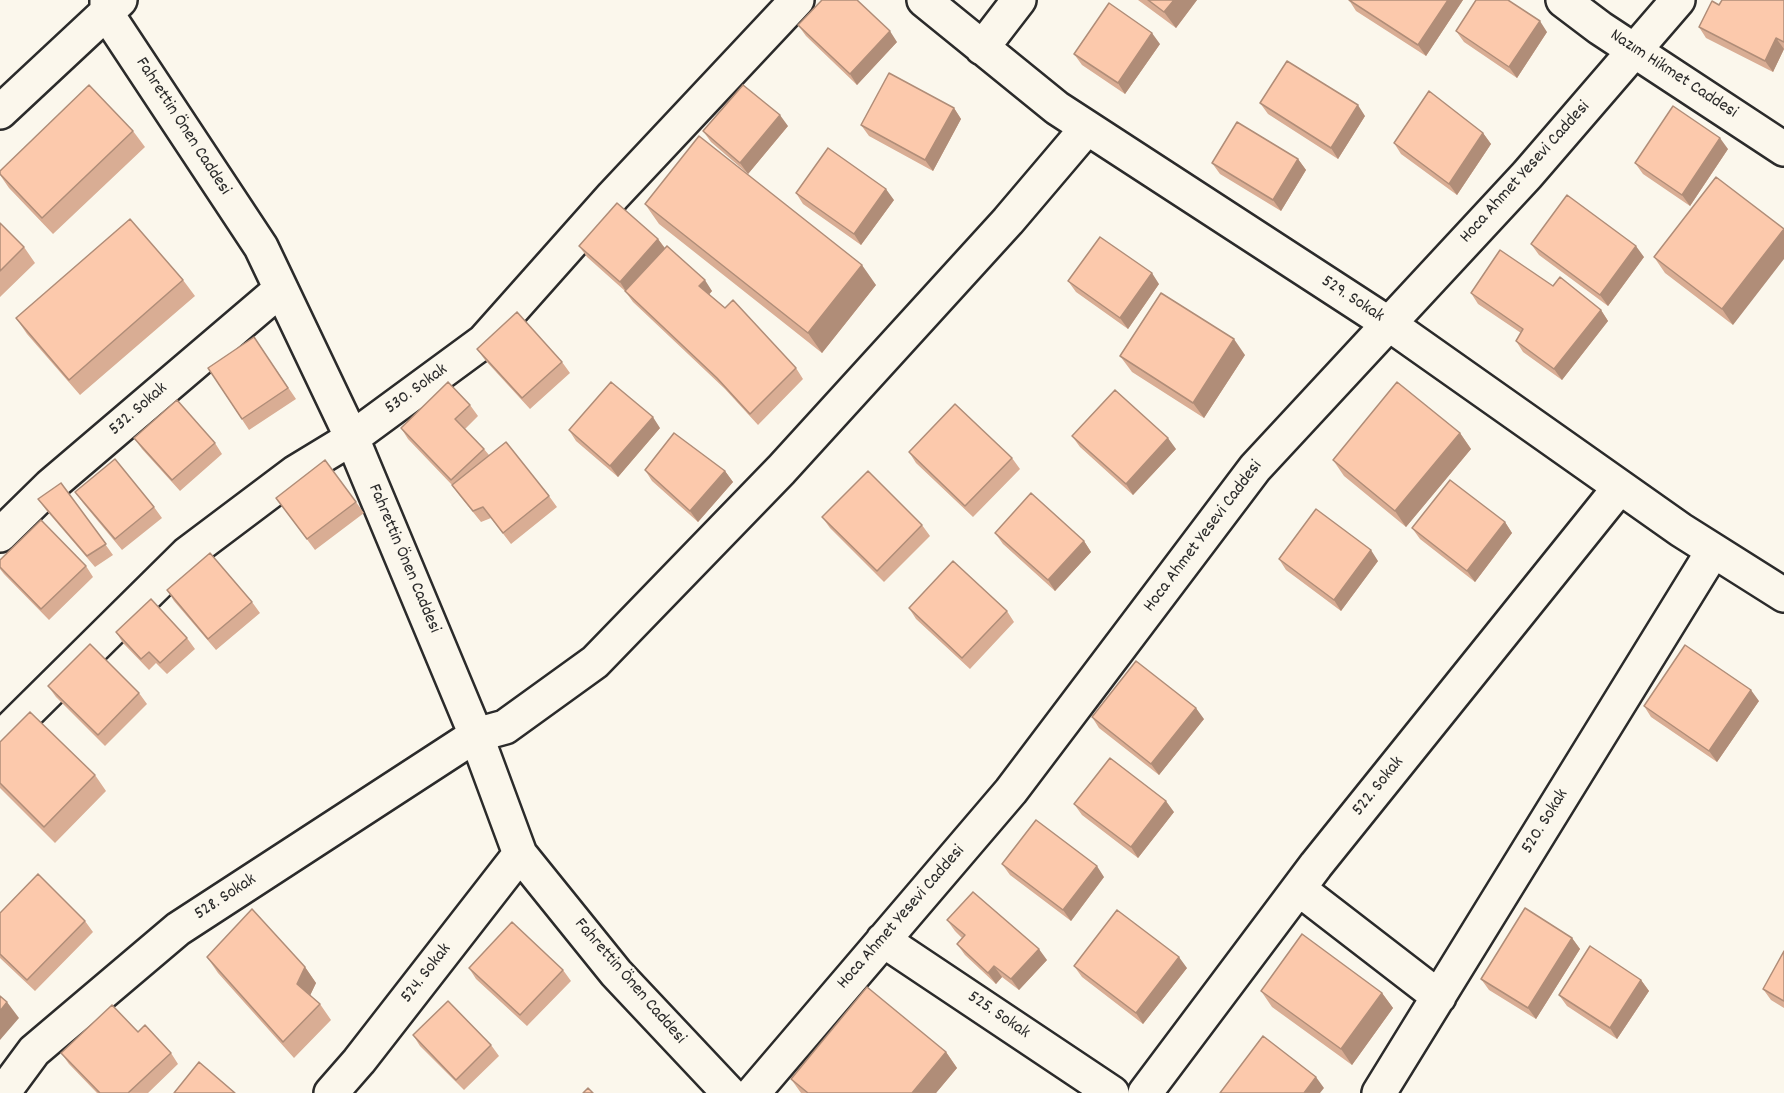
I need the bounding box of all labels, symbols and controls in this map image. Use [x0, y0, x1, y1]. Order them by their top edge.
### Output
street label: Nazım Hikmet Caddesi [1605, 26, 1741, 124]
street label: Fahrettin Önen Caddesi [129, 54, 235, 200]
street label: Hoca Ahmet Yesevi Caddesi [1456, 97, 1596, 249]
street label: 529. Sokak [1316, 272, 1388, 328]
street label: 530. Sokak [381, 360, 453, 420]
street label: 532. Sokak [105, 379, 173, 441]
street label: Hoca Ahmet Yesevi Caddesi [1140, 457, 1268, 617]
street label: Fahrettin Önen Caddesi [362, 481, 444, 637]
street label: 522. Sokak [1348, 753, 1410, 821]
street label: 520. Sokak [1518, 786, 1574, 858]
street label: Hoca Ahmet Yesevi Caddesi [833, 841, 971, 995]
street label: 528. Sokak [191, 870, 261, 926]
street label: Fahrettin Önen Caddesi [568, 915, 690, 1049]
street label: 524. Sokak [397, 940, 457, 1008]
street label: 525. Sokak [963, 987, 1033, 1045]

